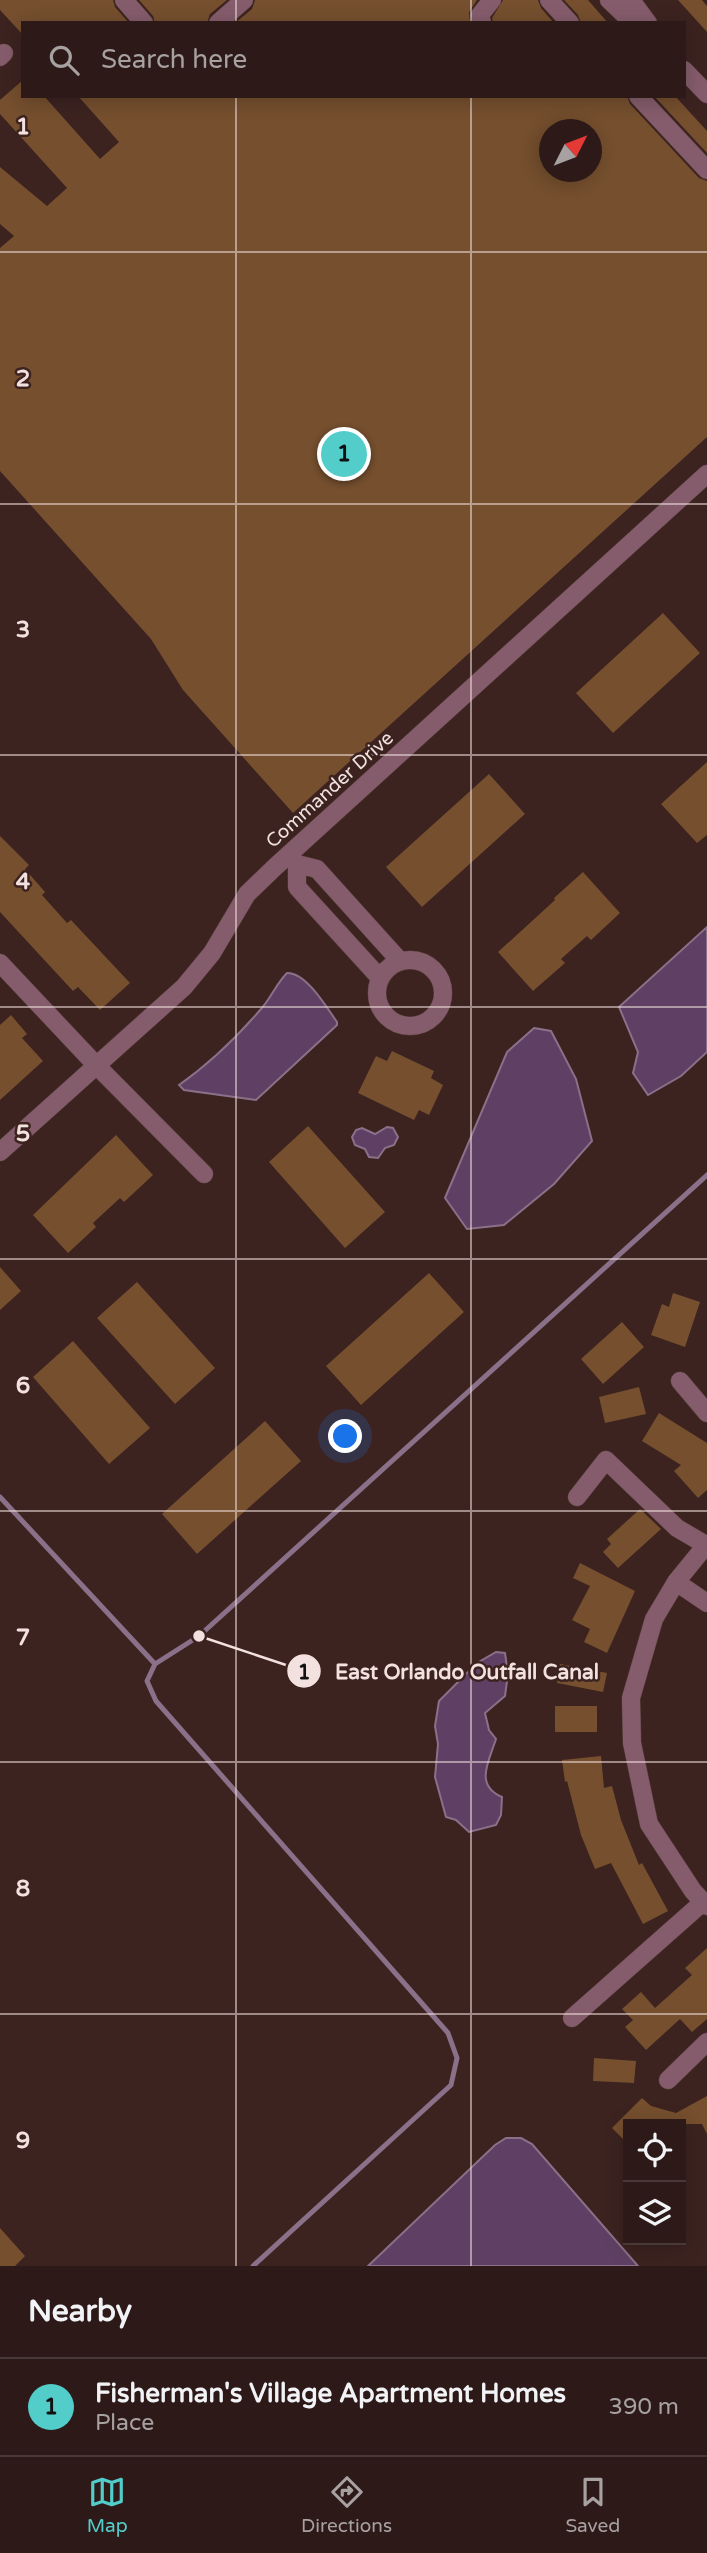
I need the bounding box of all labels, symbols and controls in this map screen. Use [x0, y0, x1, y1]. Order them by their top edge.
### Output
search box [21, 21, 686, 98]
icon: search [45, 41, 83, 79]
text: Search here [101, 44, 247, 75]
text: 1 [16, 113, 30, 141]
north arrow [539, 119, 602, 182]
text: 2 [16, 365, 30, 393]
pin: 1 [321, 428, 367, 480]
text: 3 [16, 616, 30, 644]
street label: Commander Drive [262, 727, 398, 853]
text: 4 [16, 868, 31, 896]
text: 5 [16, 1120, 30, 1148]
text: 6 [16, 1372, 30, 1400]
your location [328, 1419, 362, 1453]
text: 7 [16, 1624, 30, 1652]
callout: East Orlando Outfall Canal [286, 1650, 613, 1692]
text: 1 [297, 1660, 311, 1685]
text: East Orlando Outfall Canal [335, 1660, 599, 1685]
text: 8 [16, 1875, 30, 1903]
map controls [623, 2119, 686, 2245]
button: locate [623, 2119, 686, 2182]
text: 9 [16, 2127, 30, 2155]
button: layers [623, 2182, 686, 2245]
text: Nearby [28, 2293, 132, 2330]
text: Fisherman's Village Apartment Homes [95, 2378, 566, 2409]
text: 1 [44, 2393, 58, 2421]
text: 390 m [609, 2393, 679, 2421]
text: Place [95, 2409, 154, 2437]
tab: Map [87, 2473, 128, 2537]
tab: Directions [301, 2473, 392, 2537]
tab: Saved [565, 2473, 620, 2537]

